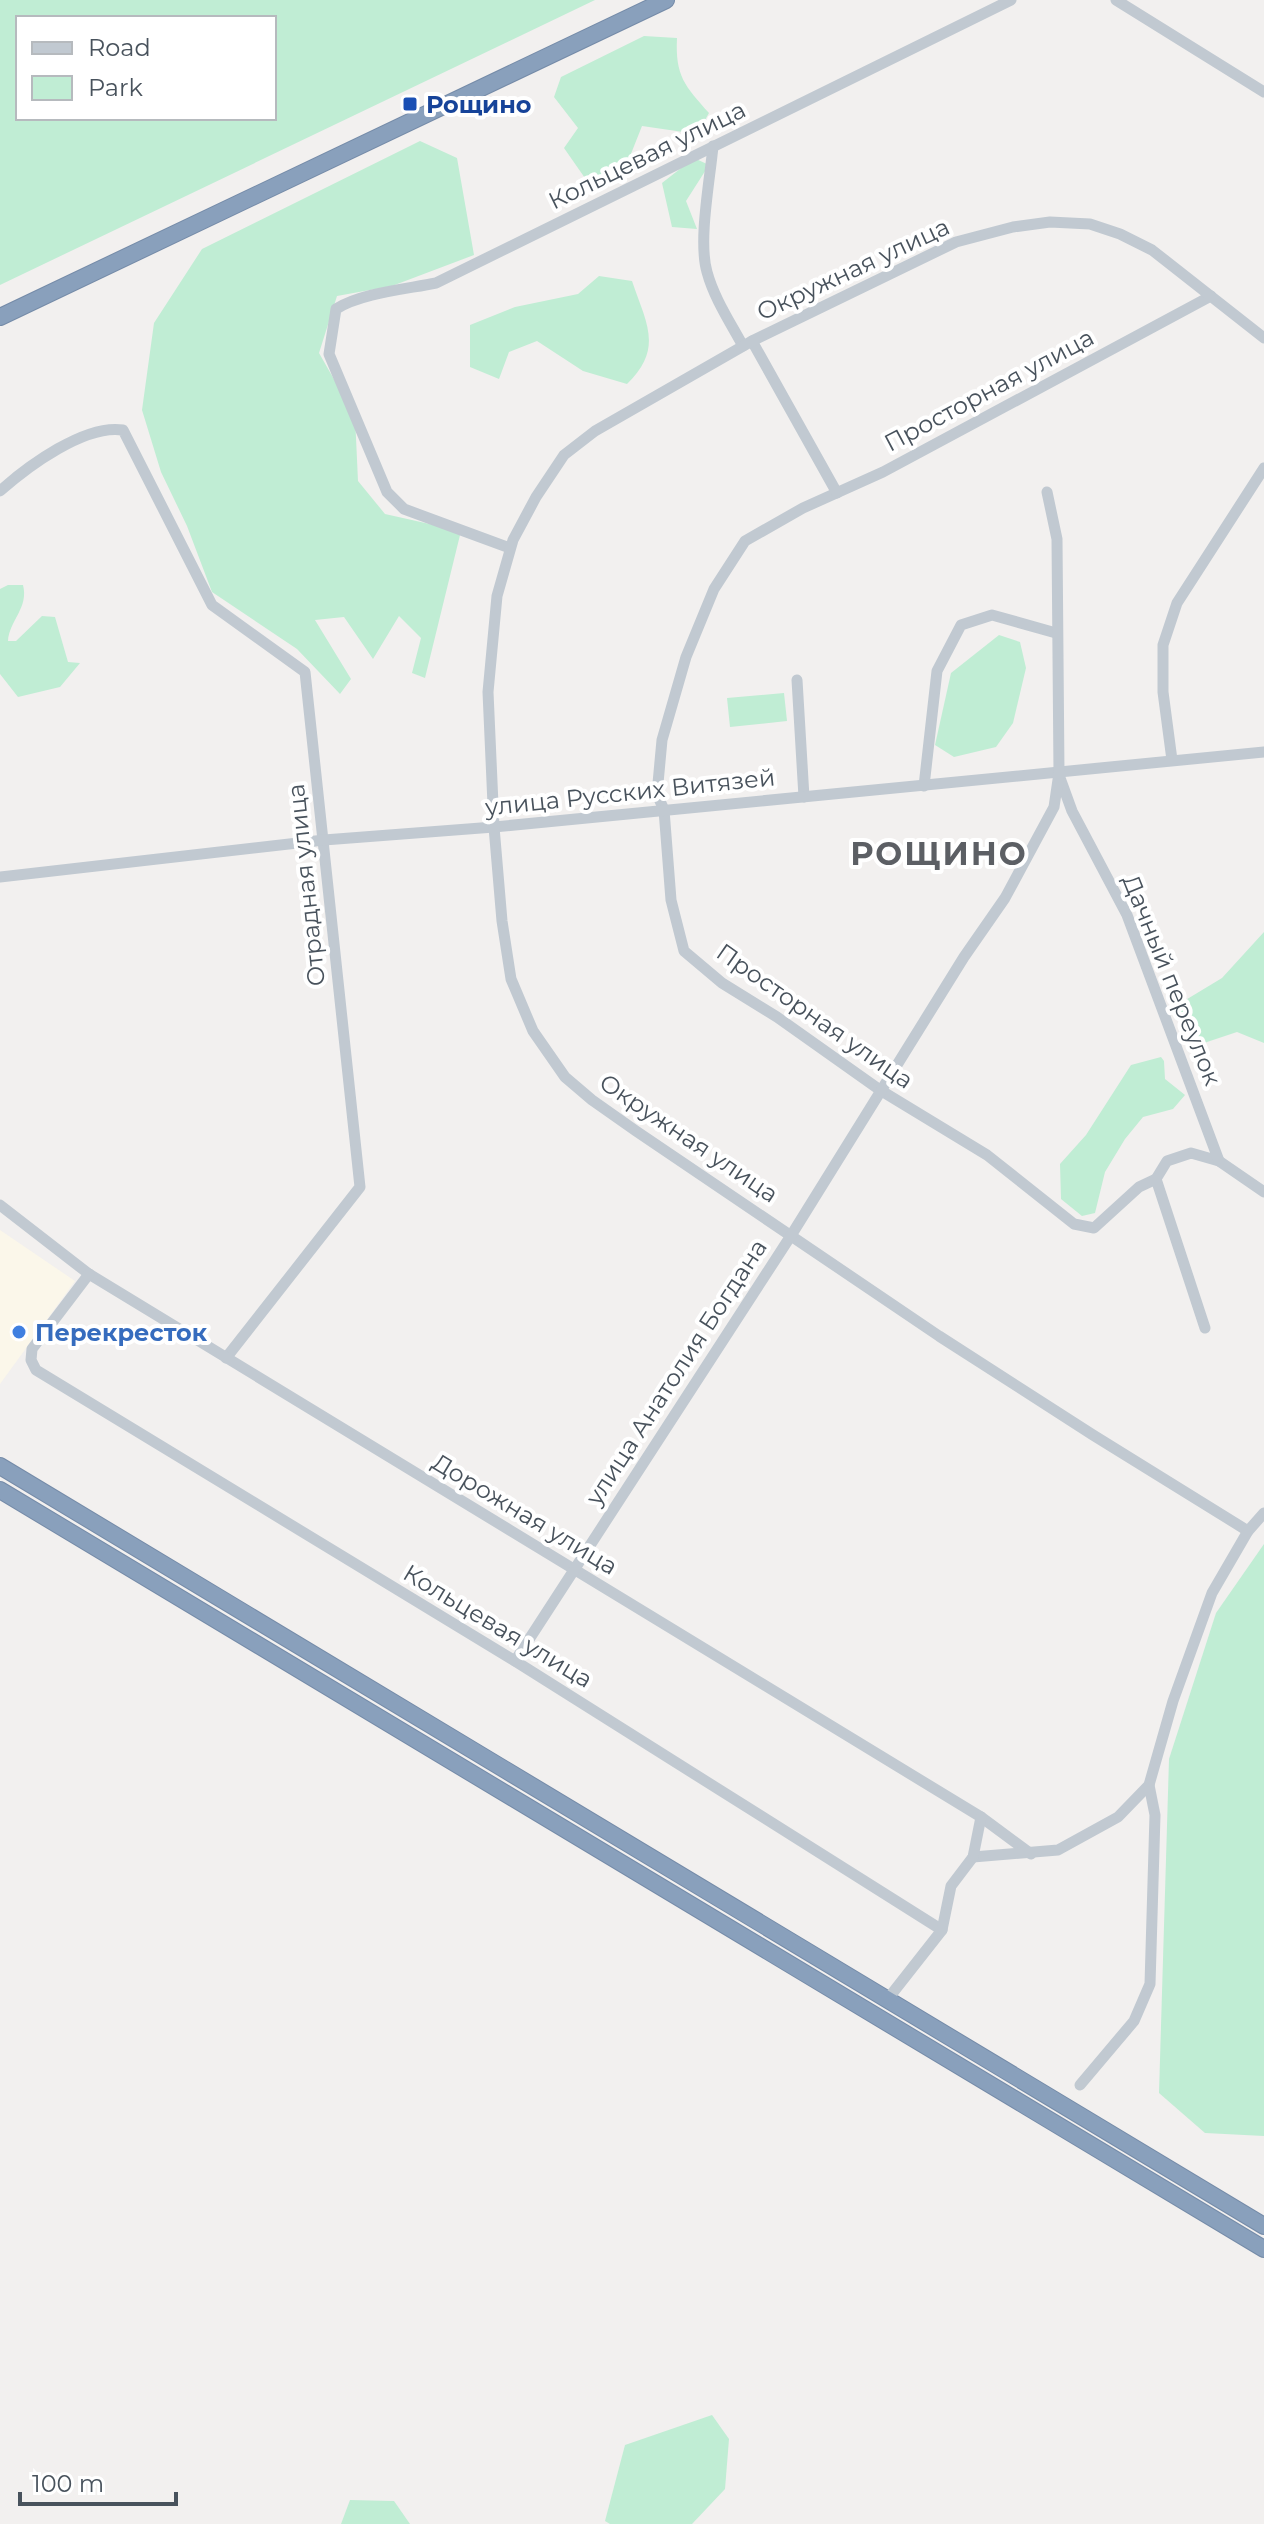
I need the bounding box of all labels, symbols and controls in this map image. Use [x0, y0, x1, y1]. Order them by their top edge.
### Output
legend [16, 16, 276, 120]
text: Road [88, 33, 151, 62]
text: Park [88, 73, 143, 102]
place label: Рощино [426, 90, 532, 119]
marker: Рощино [401, 95, 419, 113]
street label: Кольцевая улица [544, 95, 750, 215]
street label: Окружная улица [752, 212, 954, 326]
street label: Просторная улица [879, 322, 1099, 458]
street label: улица Русских Витязей [483, 762, 776, 822]
street label: Отрадная улица [281, 782, 331, 988]
district label: РОЩИНО [850, 834, 1028, 873]
street label: Дачный переулок [1116, 870, 1228, 1090]
street label: Просторная улица [711, 937, 919, 1095]
street label: Окружная улица [594, 1067, 784, 1209]
street label: улица Анатолия Богдана [579, 1234, 773, 1511]
place label: Перекресток [35, 1318, 208, 1347]
marker: Перекресток [10, 1323, 28, 1341]
street label: Дорожная улица [427, 1447, 623, 1581]
street label: Кольцевая улица [398, 1558, 598, 1694]
scale bar [20, 2456, 176, 2506]
text: 100 m [32, 2469, 104, 2498]

